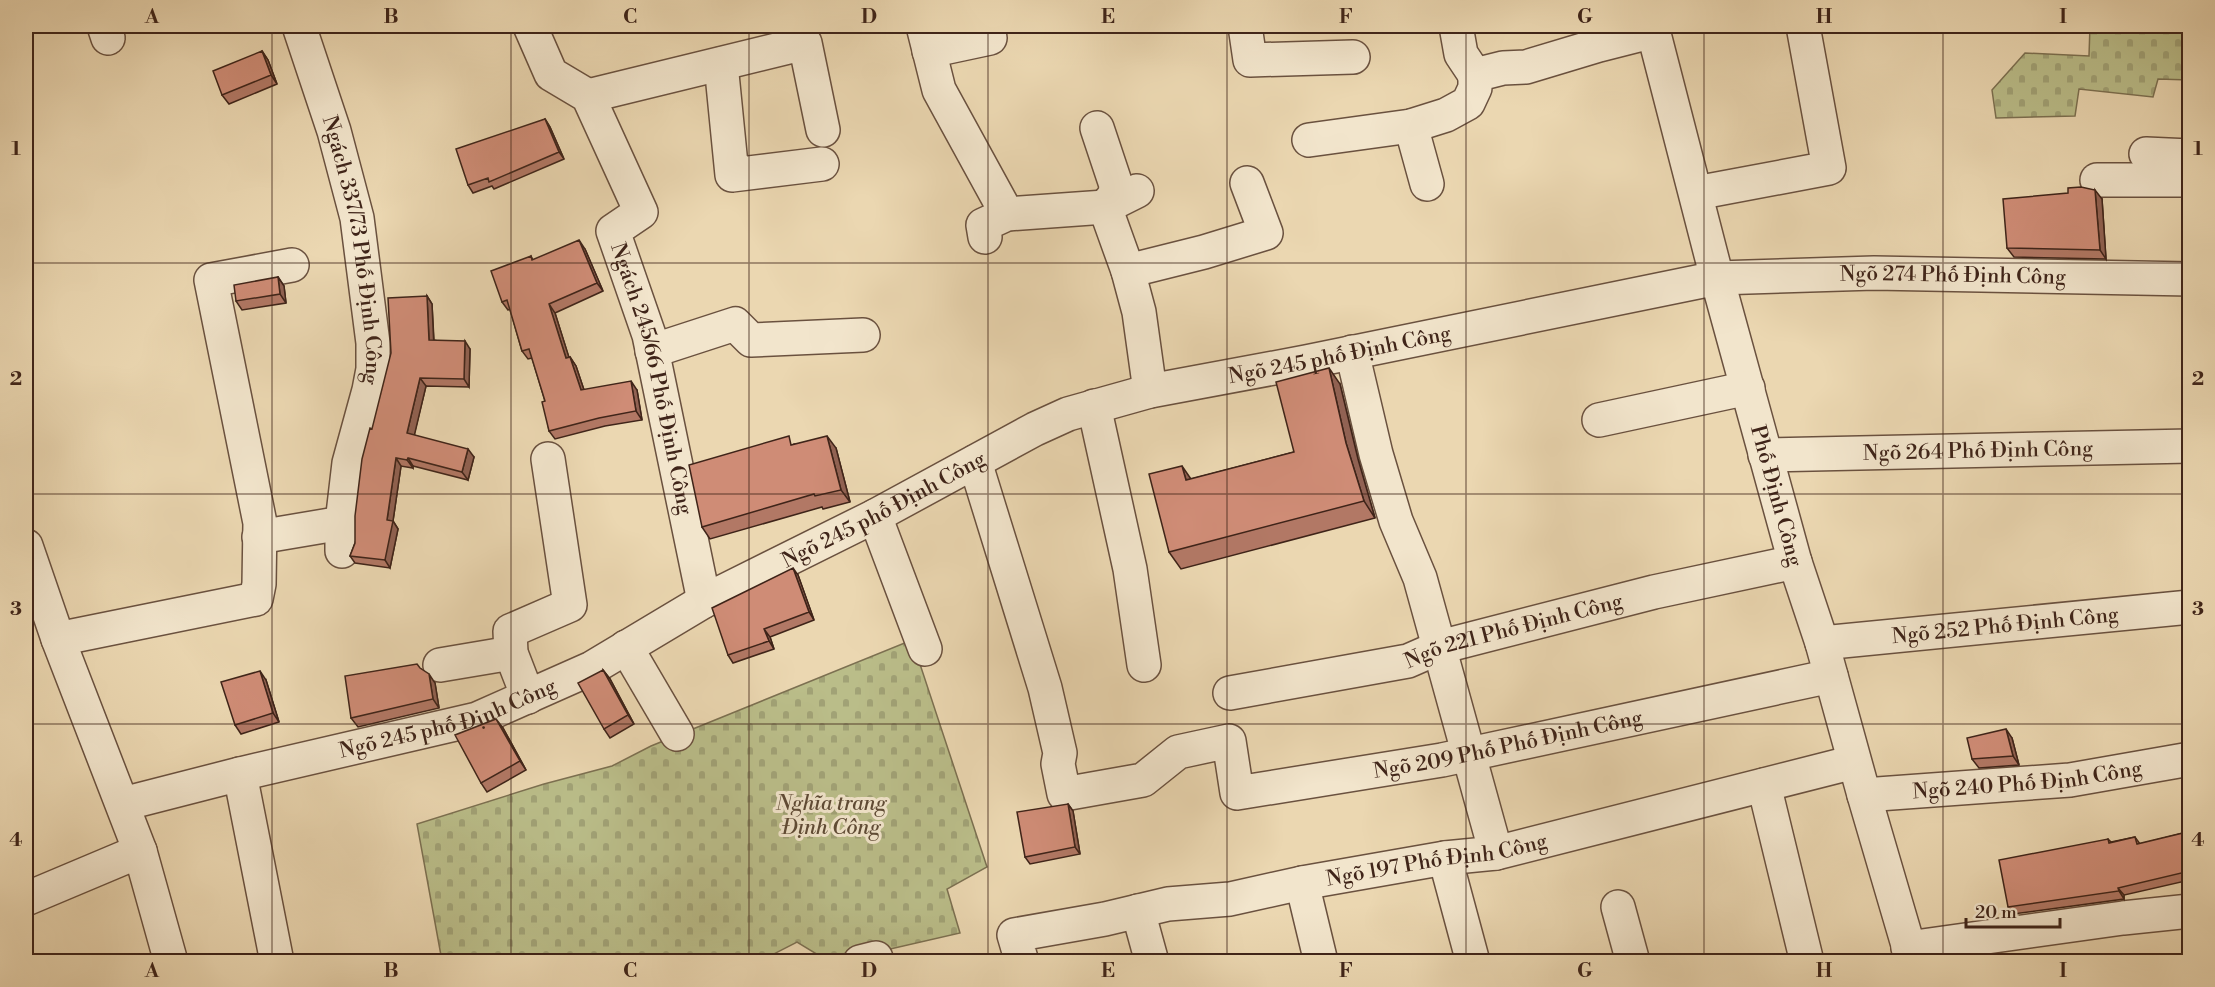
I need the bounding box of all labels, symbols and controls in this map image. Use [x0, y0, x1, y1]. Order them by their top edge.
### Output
text: A [144, 5, 160, 30]
text: B [383, 5, 399, 30]
text: C [623, 5, 637, 30]
text: D [861, 5, 877, 30]
text: E [1101, 5, 1115, 30]
text: F [1339, 5, 1353, 30]
text: G [1577, 5, 1593, 30]
text: H [1816, 5, 1833, 30]
text: I [2059, 5, 2067, 30]
street label: Ngách 337/73 Phố Định Công [316, 113, 386, 387]
text: 1 [11, 137, 21, 162]
text: 1 [2193, 137, 2203, 162]
street label: Ngách 245/66 Phố Định Công [604, 240, 698, 517]
street label: Ngõ 274 Phố Định Công [1839, 261, 2066, 291]
street label: Ngõ 245 phố Định Công [1226, 321, 1454, 390]
text: 2 [10, 367, 22, 392]
text: 2 [2192, 367, 2204, 392]
street label: Phố Định Công [1744, 422, 1808, 570]
street label: Ngõ 264 Phố Định Công [1863, 436, 2093, 467]
street label: Ngõ 245 phố Định Công [778, 446, 991, 574]
street label: Ngõ 221 Phố Định Công [1401, 589, 1626, 675]
text: 3 [10, 597, 22, 622]
text: 3 [2192, 597, 2204, 622]
street label: Ngõ 252 Phố Định Công [1891, 602, 2120, 650]
street label: Ngõ 245 phố Định Công [337, 673, 561, 765]
street label: Ngõ 209 Phố Phố Định Công [1371, 705, 1645, 785]
street label: Ngõ 240 Phố Định Công [1912, 756, 2144, 805]
park label: Nghĩa trang Định Công [775, 791, 887, 841]
text: 4 [9, 828, 23, 853]
street label: Ngõ 197 Phố Định Công [1324, 828, 1550, 893]
text: 4 [2191, 828, 2205, 853]
scale bar [1966, 891, 2060, 929]
text: 20 m [1975, 901, 2017, 924]
text: A [144, 959, 160, 984]
text: B [383, 959, 399, 984]
text: C [623, 959, 637, 984]
text: D [861, 959, 877, 984]
text: E [1101, 959, 1115, 984]
text: F [1339, 959, 1353, 984]
text: G [1577, 959, 1593, 984]
text: H [1816, 959, 1833, 984]
text: I [2059, 959, 2067, 984]

